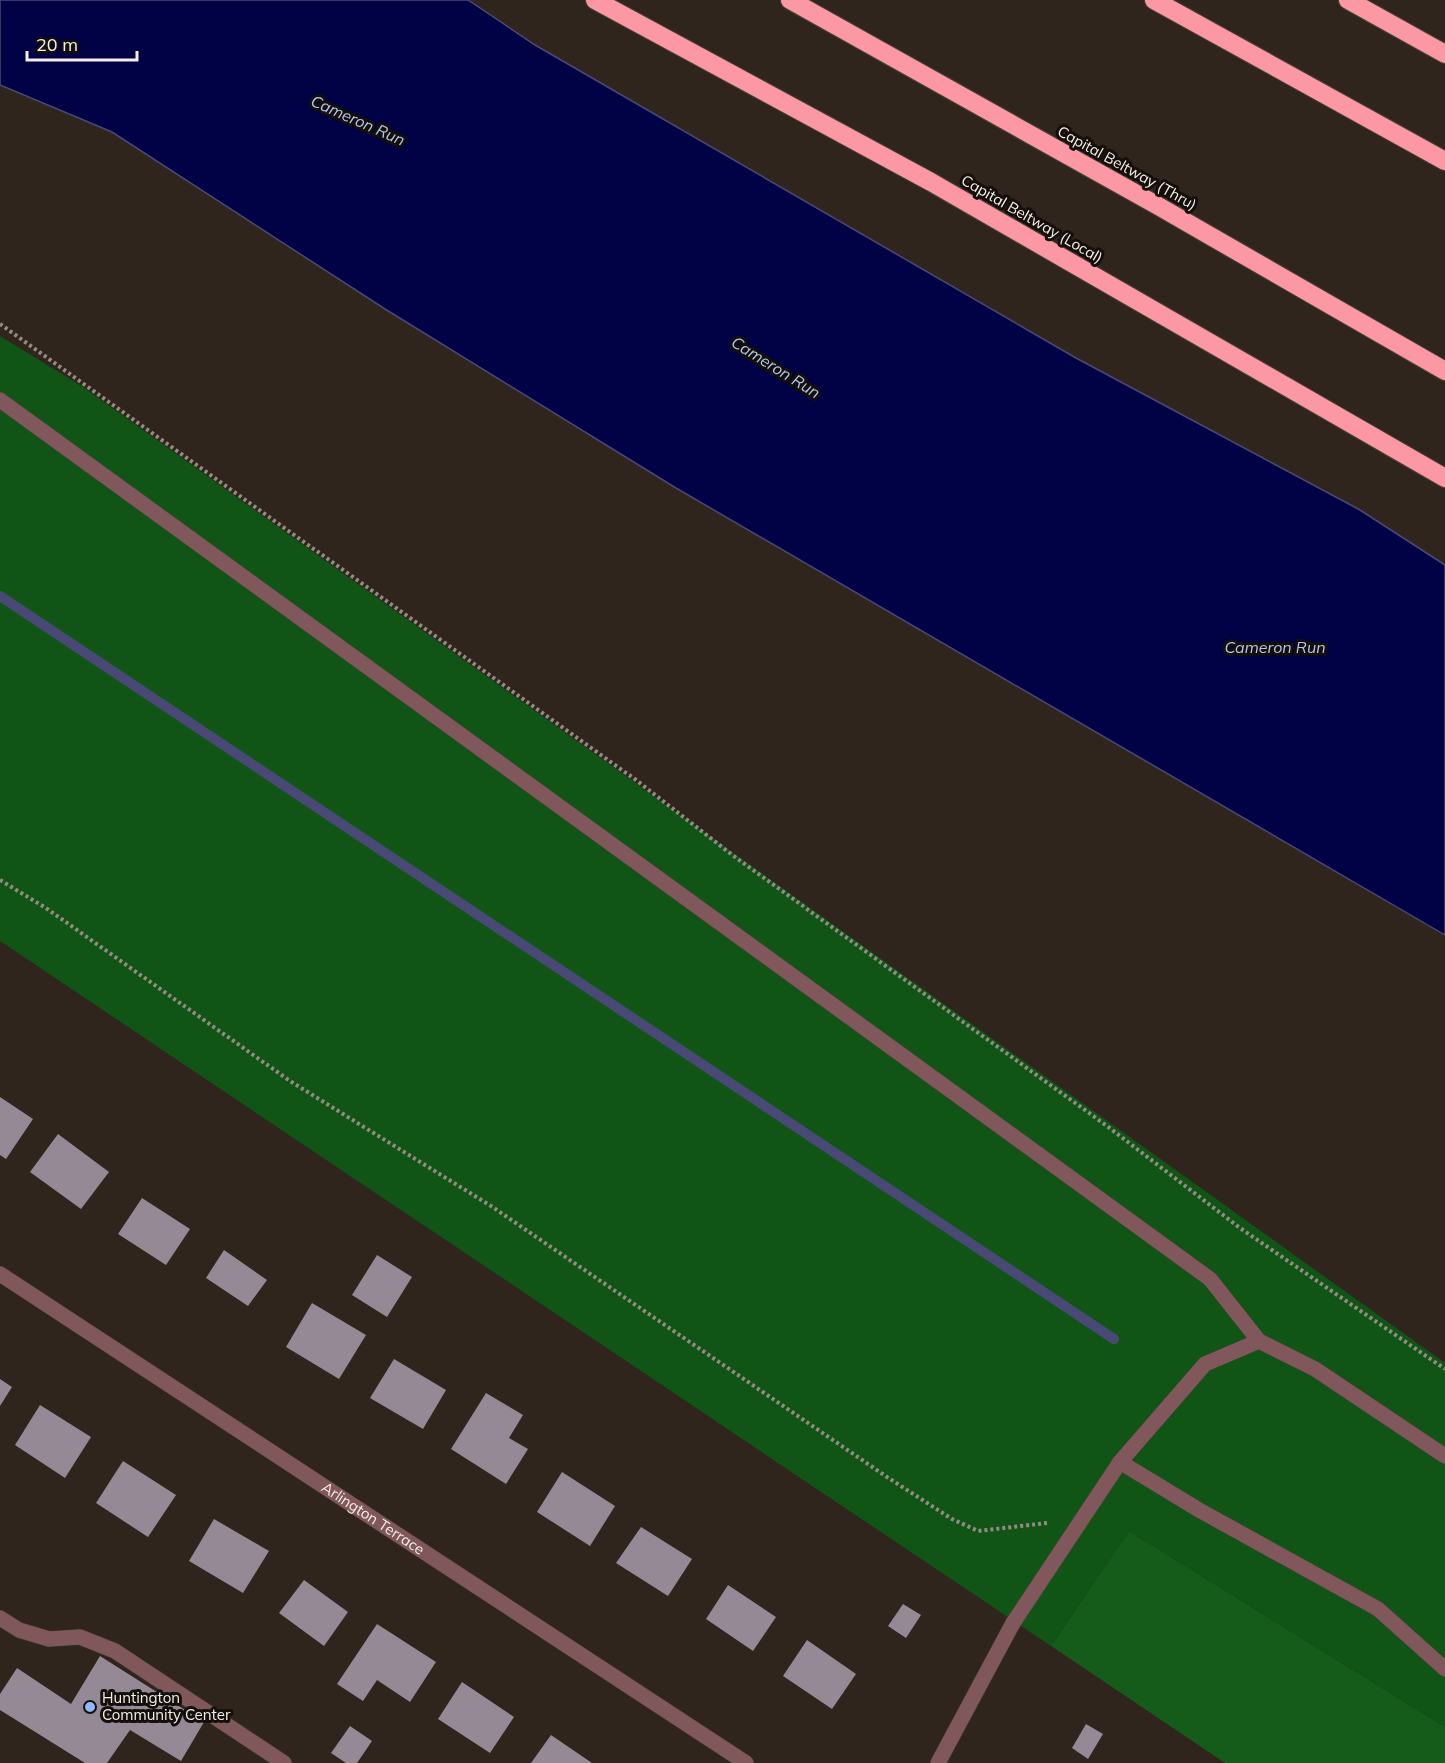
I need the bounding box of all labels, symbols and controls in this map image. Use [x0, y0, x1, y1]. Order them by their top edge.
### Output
scale bar [27, 24, 136, 62]
text: 20 m [36, 33, 78, 56]
water label: Cameron Run [308, 90, 408, 150]
street label: Capital Beltway (Thru) [1054, 121, 1200, 214]
street label: Capital Beltway (Local) [958, 170, 1106, 267]
water label: Cameron Run [728, 332, 824, 402]
water label: Cameron Run [1224, 637, 1326, 657]
street label: Arlington Terrace [318, 1477, 428, 1559]
place label: Huntington Community Center [102, 1688, 231, 1724]
marker: Huntington Community Center [83, 1700, 97, 1714]

